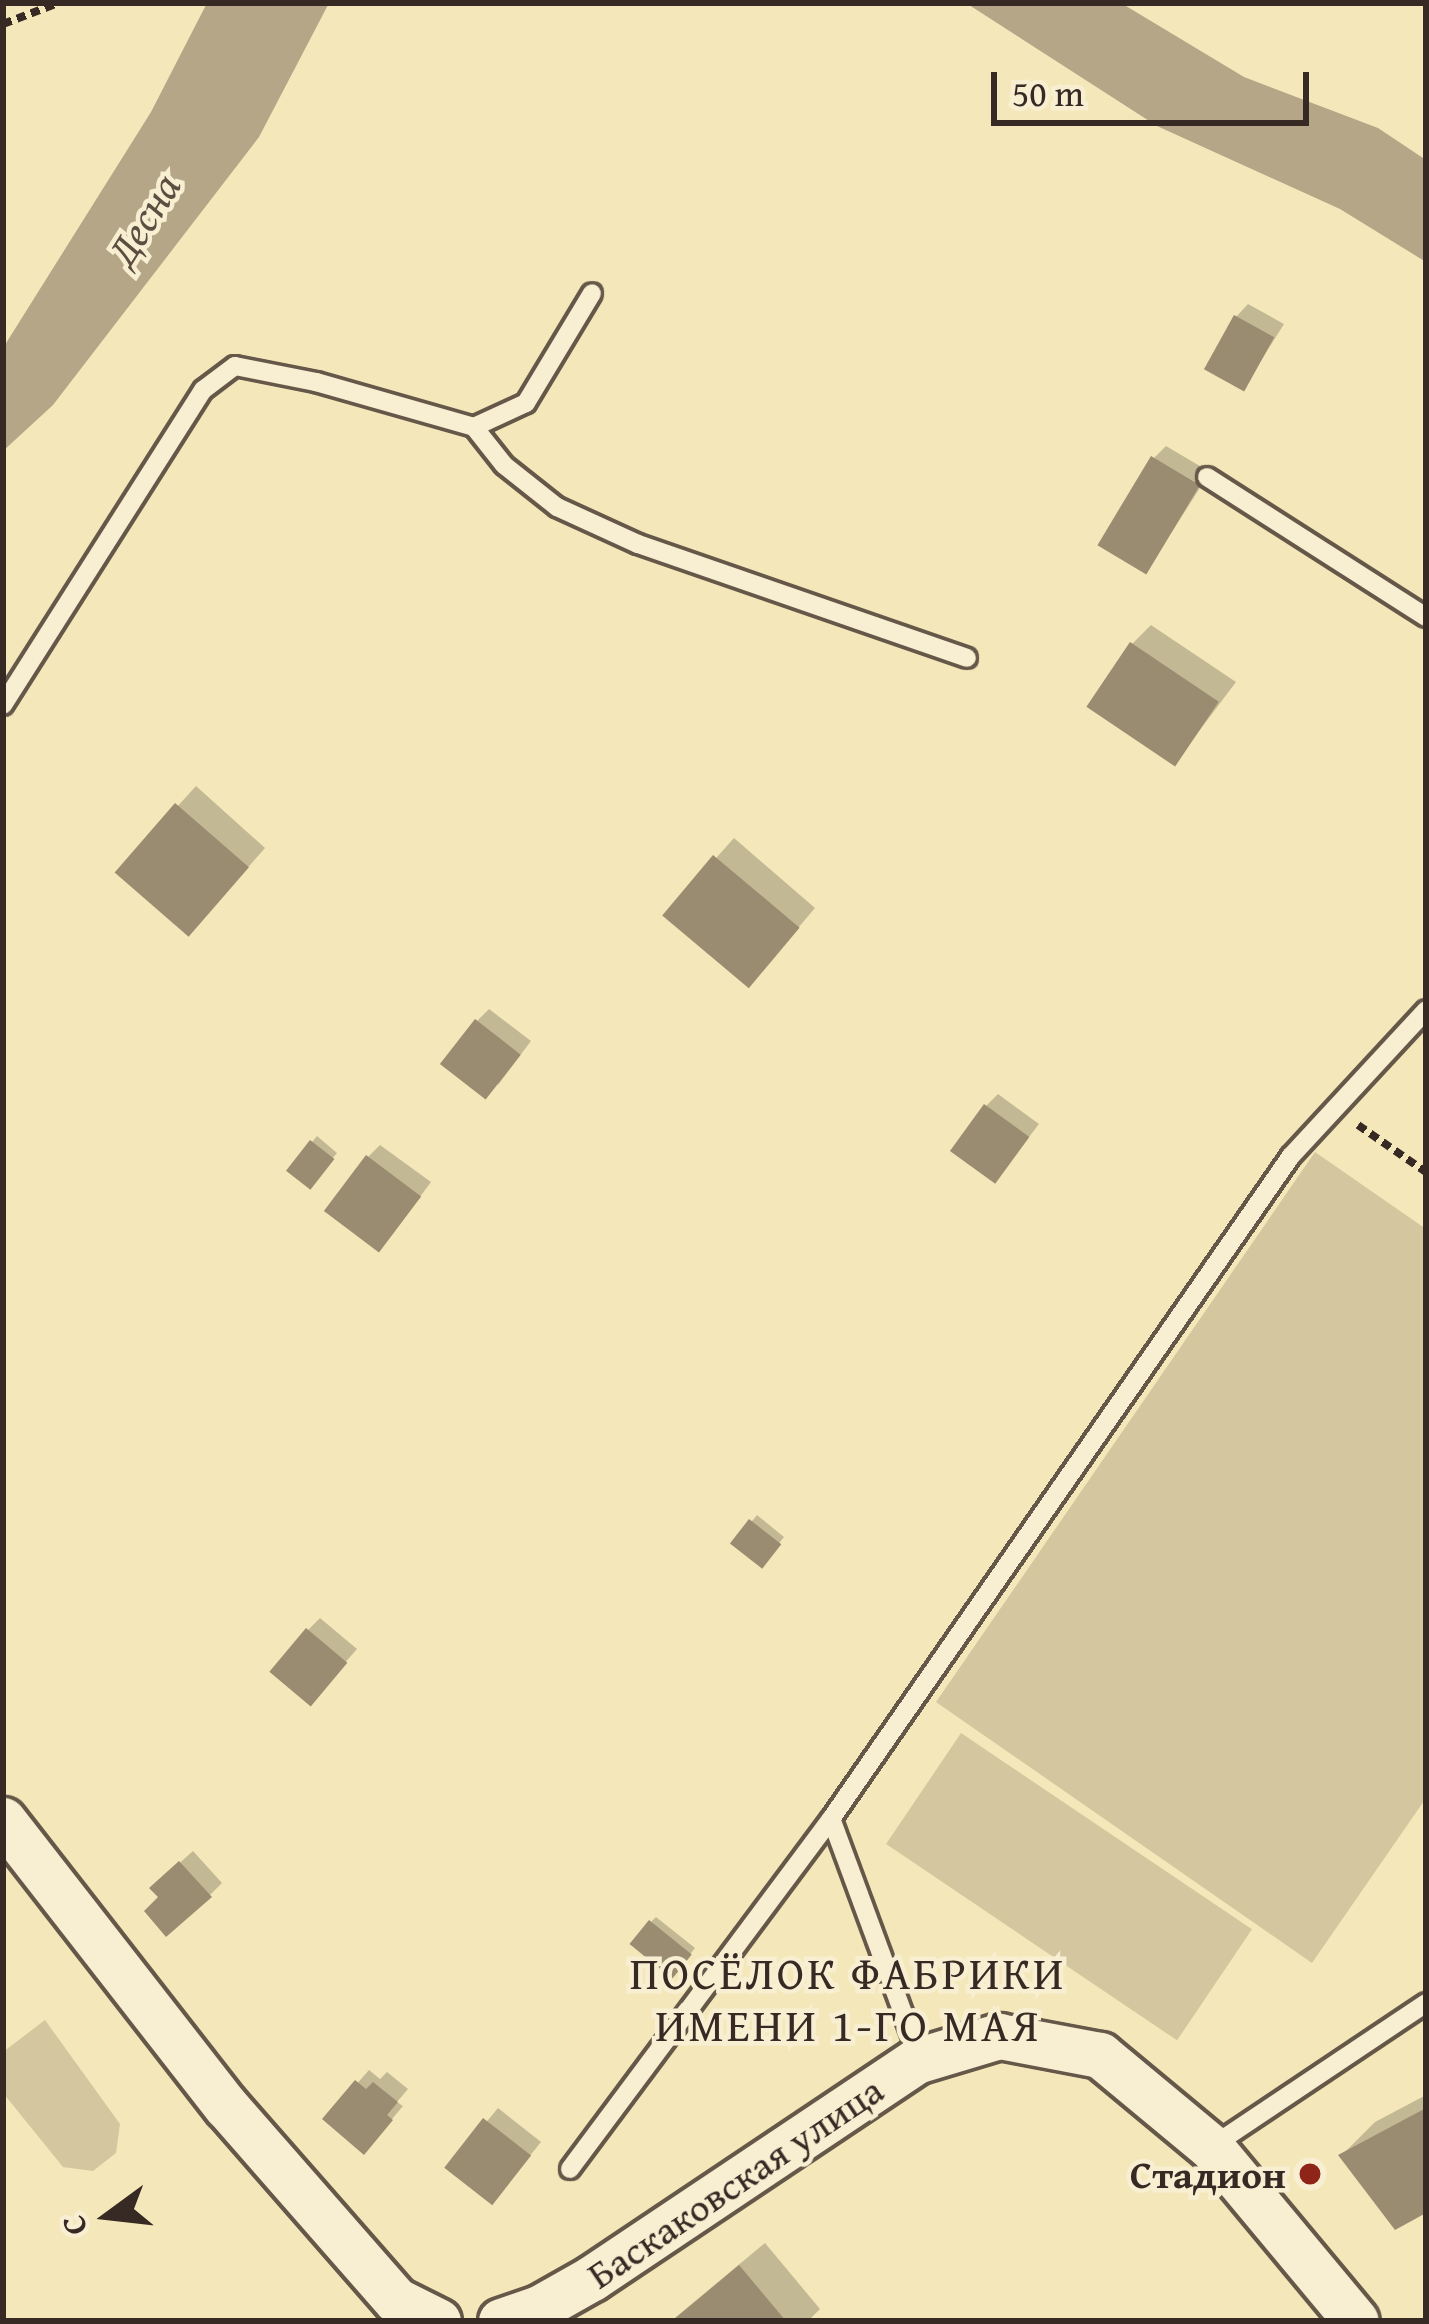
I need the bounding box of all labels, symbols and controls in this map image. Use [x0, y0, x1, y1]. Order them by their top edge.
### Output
scale bar [997, 48, 1315, 122]
text: 50 m [1012, 66, 1084, 119]
water label: Десна [95, 164, 191, 274]
district label: ПОСЁЛОК ФАБРИКИ ИМЕНИ 1-ГО МАЯ [630, 1946, 1066, 2052]
street label: Баскаковская улица [578, 2066, 892, 2298]
place label: Стадион [1130, 2151, 1286, 2197]
north arrow [48, 2156, 168, 2276]
marker: Стадион [1297, 2161, 1323, 2187]
text: С [48, 2210, 99, 2241]

